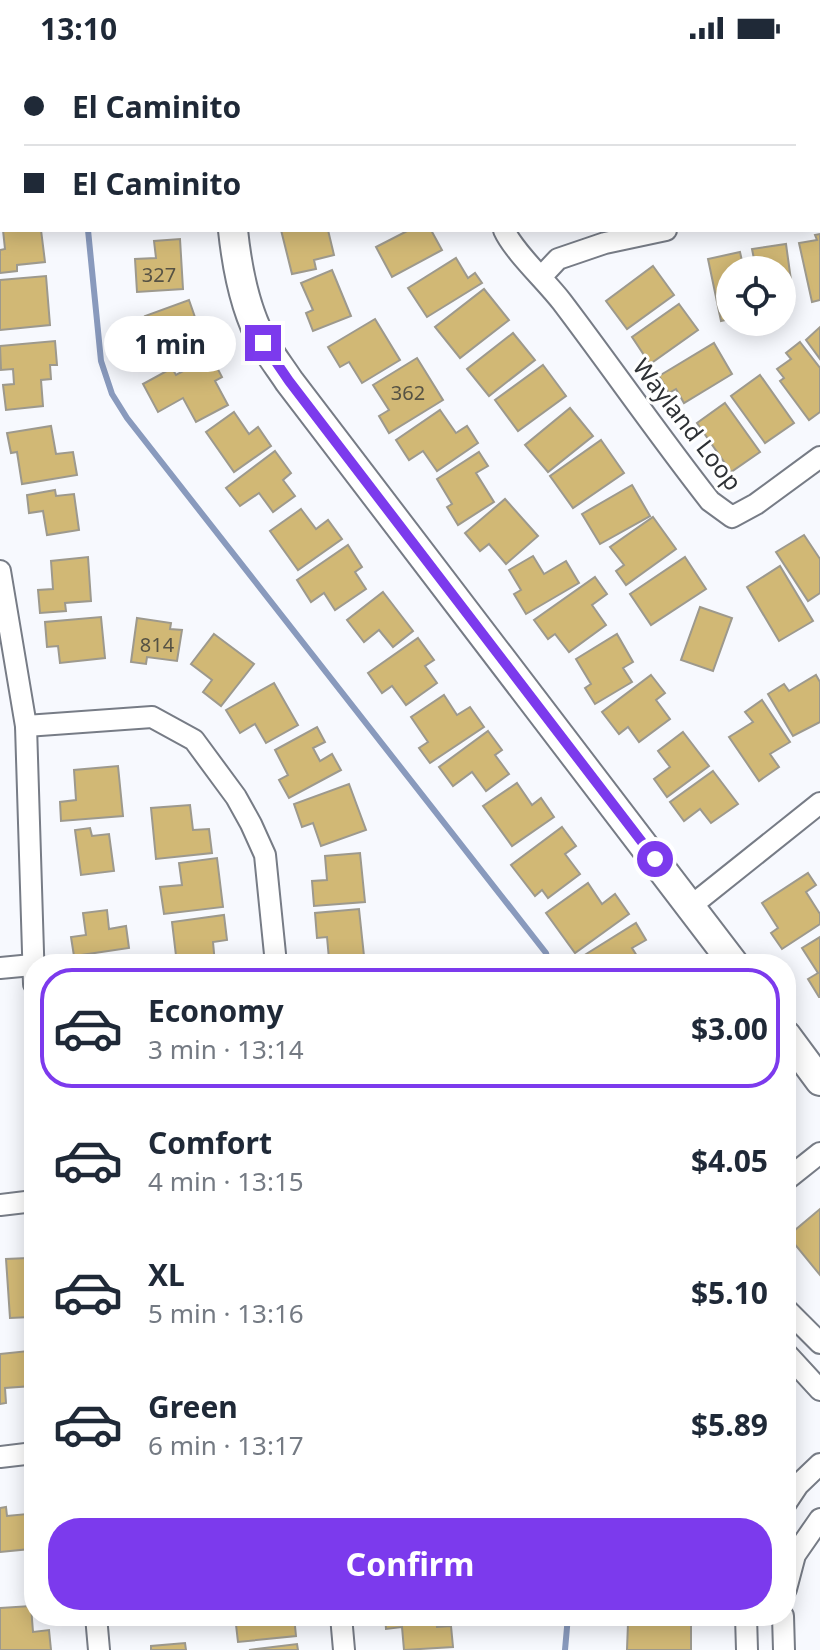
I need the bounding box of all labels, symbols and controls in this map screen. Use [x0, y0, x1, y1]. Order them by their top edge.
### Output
text: 13:10 [40, 8, 117, 49]
text: El Caminito [72, 86, 241, 127]
text: El Caminito [72, 163, 241, 204]
map controls [716, 256, 796, 336]
button: locate [716, 256, 796, 336]
house number: 327 [142, 261, 176, 288]
callout: 1 min [103, 315, 235, 371]
route end [245, 325, 281, 361]
text: 1 min [134, 326, 206, 362]
street label: Wayland Loop [626, 351, 750, 497]
house number: 362 [391, 379, 425, 406]
house number: 814 [140, 631, 175, 658]
route start [637, 841, 673, 877]
text: Economy [148, 990, 284, 1031]
icon: car [52, 992, 124, 1064]
text: $3.00 [691, 1008, 768, 1049]
text: 3 min · 13:14 [148, 1031, 304, 1067]
text: Comfort [148, 1122, 272, 1163]
icon: car [52, 1124, 124, 1196]
text: $4.05 [691, 1140, 768, 1181]
text: 4 min · 13:15 [148, 1163, 304, 1199]
text: XL [148, 1254, 185, 1295]
icon: car [52, 1256, 124, 1328]
text: $5.10 [691, 1272, 768, 1313]
text: 5 min · 13:16 [148, 1295, 304, 1331]
text: Green [148, 1386, 238, 1427]
icon: car [52, 1388, 124, 1460]
text: $5.89 [691, 1404, 768, 1445]
text: 6 min · 13:17 [148, 1427, 304, 1463]
button: Confirm [48, 1518, 772, 1610]

